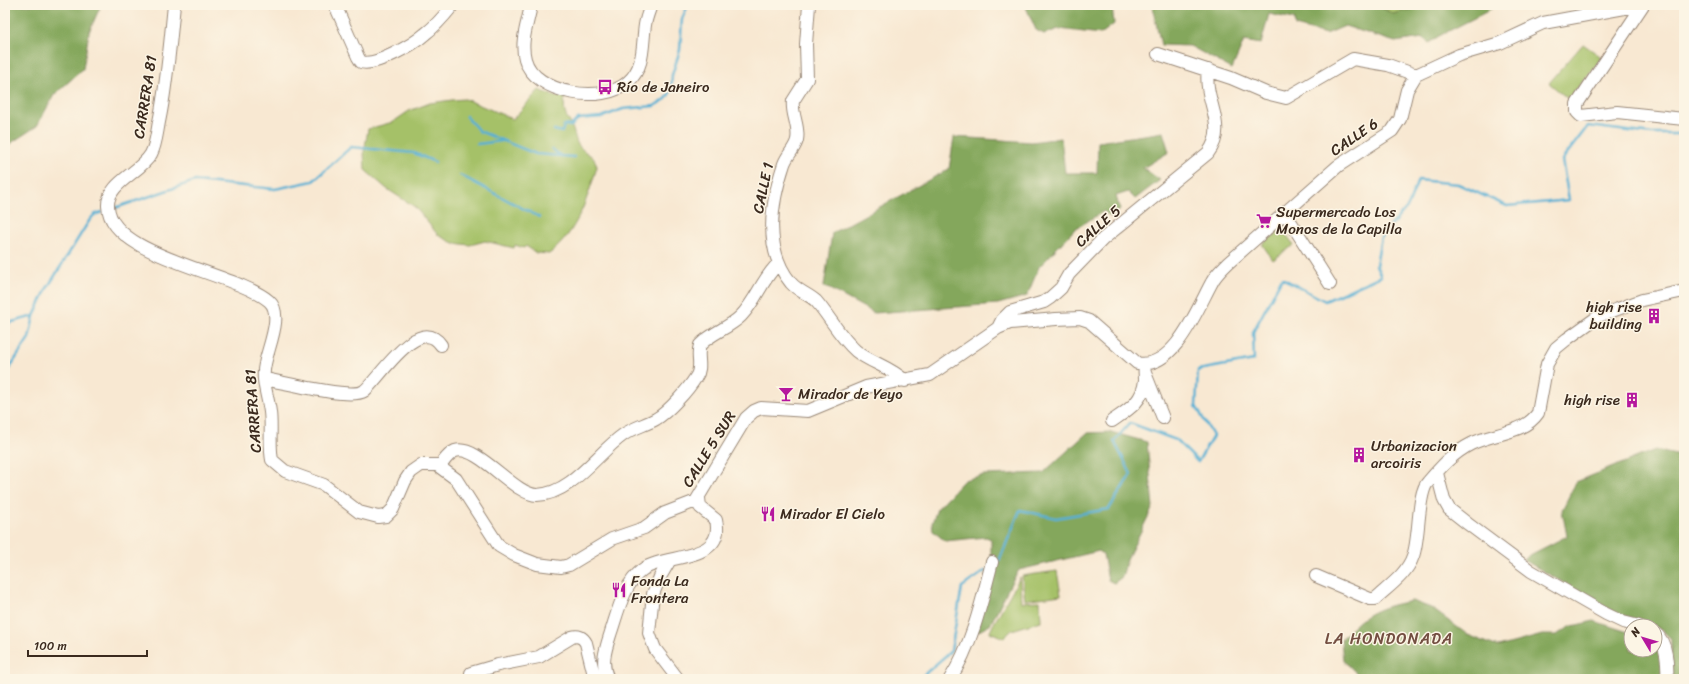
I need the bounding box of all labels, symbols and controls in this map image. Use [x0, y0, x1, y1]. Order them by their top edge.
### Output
street label: CARRERA 81 [126, 54, 164, 140]
place label: Río de Janeiro [617, 74, 710, 100]
bus stop icon: Río de Janeiro [596, 78, 614, 96]
street label: CALLE 6 [1324, 111, 1384, 163]
street label: CALLE 1 [745, 160, 781, 216]
street label: CALLE 5 [1069, 198, 1127, 254]
place label: Supermercado Los Monos de la Capilla [1276, 199, 1403, 242]
supermarket icon: Supermercado Los Monos de la Capilla [1255, 212, 1273, 230]
place label: high rise building [1585, 294, 1642, 337]
building icon: high rise building [1645, 307, 1663, 325]
street label: CARRERA 81 [237, 368, 269, 454]
place label: Mirador de Yeyo [798, 381, 903, 407]
bar icon: Mirador de Yeyo [777, 385, 795, 403]
place label: high rise [1563, 387, 1620, 413]
building icon: high rise [1623, 391, 1641, 409]
street label: CALLE 5 SUR [675, 405, 743, 493]
place label: Urbanizacion arcoiris [1371, 433, 1457, 476]
building icon: Urbanizacion arcoiris [1350, 446, 1368, 464]
place label: Mirador El Cielo [780, 501, 885, 527]
restaurant icon: Mirador El Cielo [759, 505, 777, 523]
place label: Fonda La Frontera [631, 568, 689, 611]
restaurant icon: Fonda La Frontera [610, 581, 628, 599]
north arrow [1623, 618, 1663, 658]
text: N [1625, 623, 1646, 642]
district label: LA HONDONADA [1325, 624, 1453, 653]
scale bar [28, 632, 147, 658]
text: 100 m [34, 635, 67, 657]

